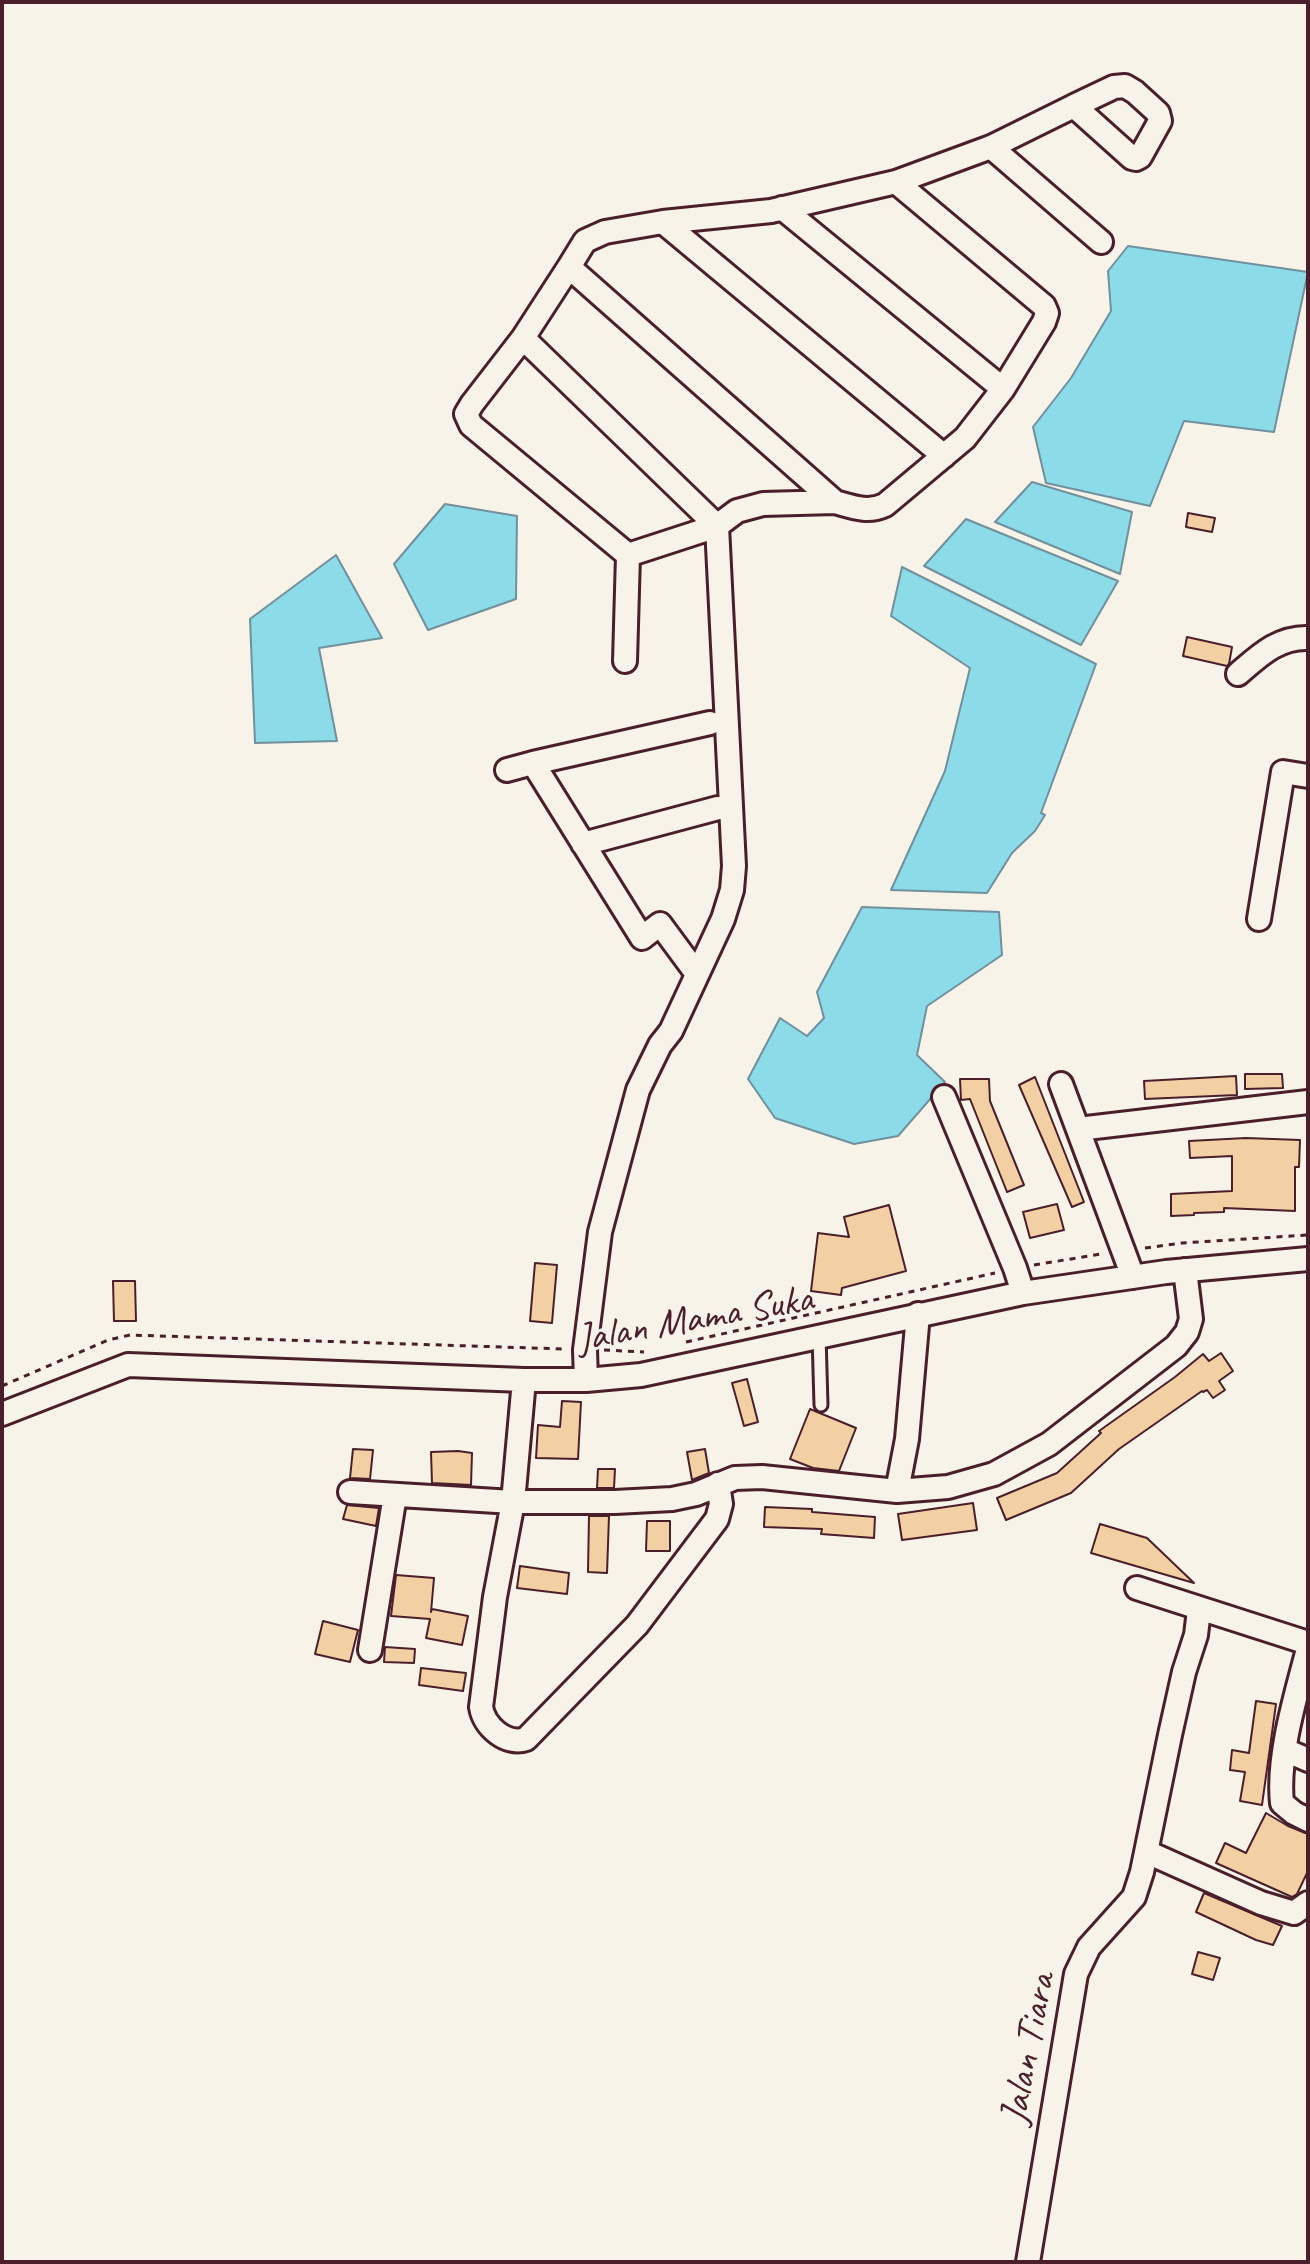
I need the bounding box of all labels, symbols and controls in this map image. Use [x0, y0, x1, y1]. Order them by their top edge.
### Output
street label: Jalan Mama Suka [573, 1276, 817, 1364]
street label: Jalan Tiara [991, 1970, 1067, 2128]

